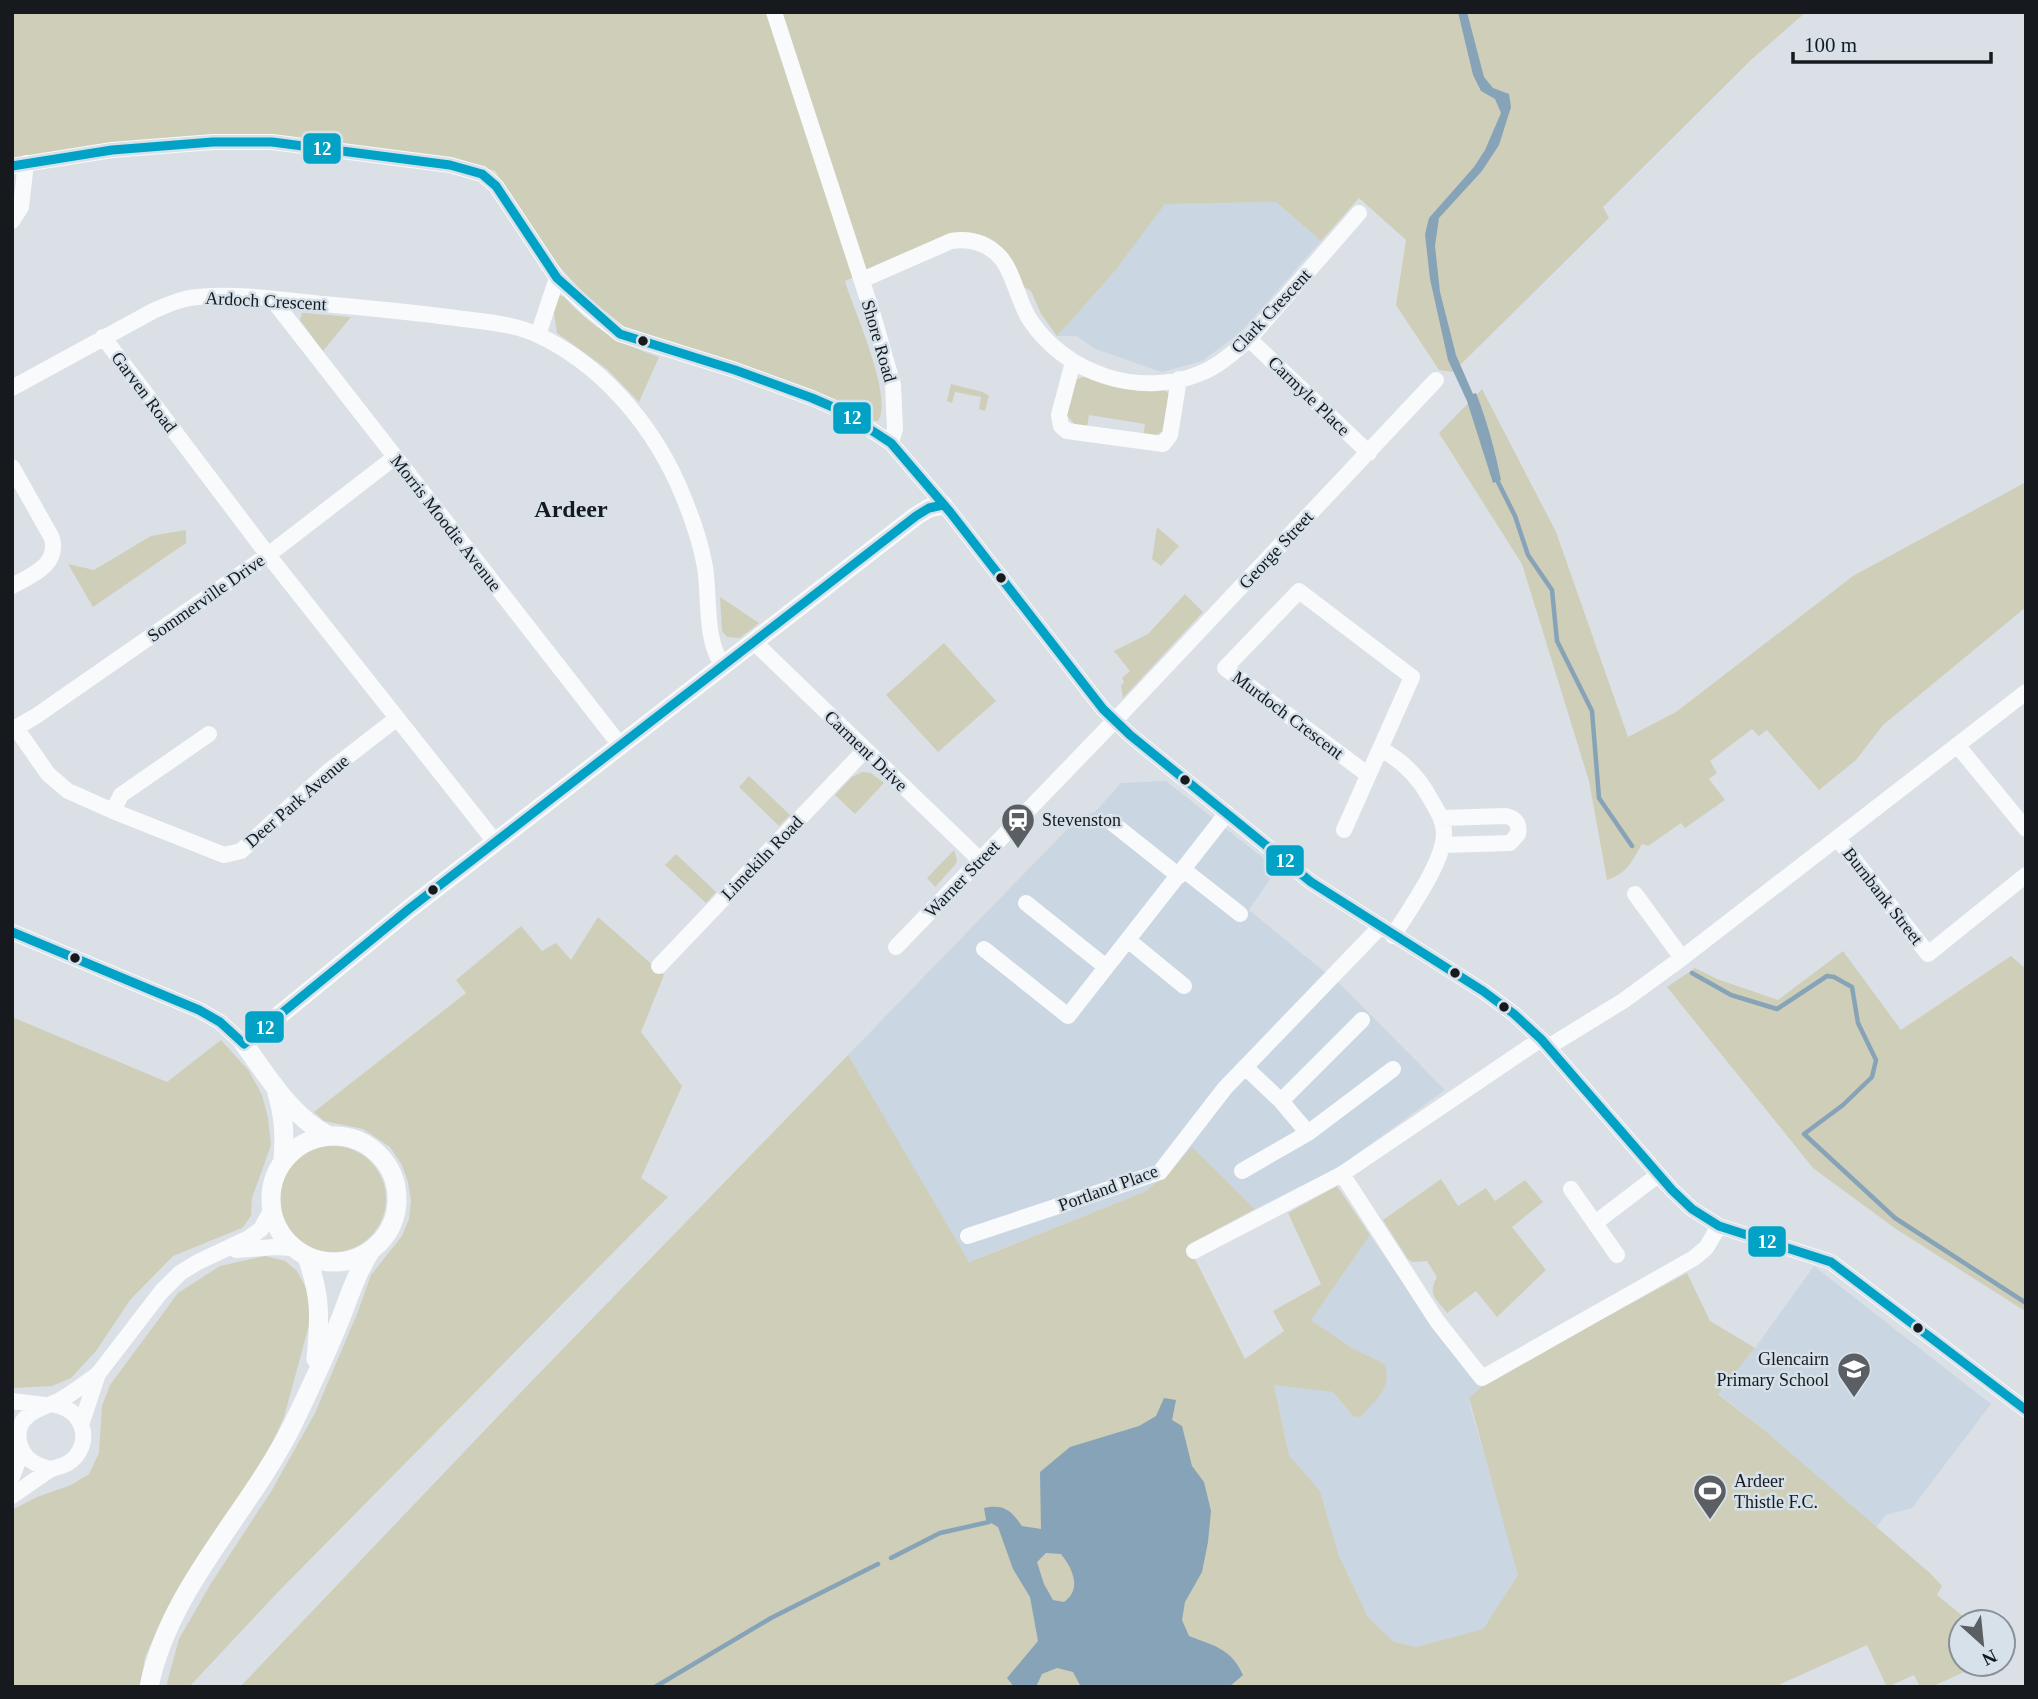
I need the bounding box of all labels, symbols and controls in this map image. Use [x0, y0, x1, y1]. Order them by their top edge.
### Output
scale bar [1793, 21, 1991, 65]
text: 100 m [1804, 33, 1857, 57]
line badge: 12 [302, 132, 342, 165]
text: 12 [313, 138, 332, 159]
street label: Clark Crescent [1227, 265, 1315, 357]
street label: Ardoch Crescent [205, 288, 327, 314]
street label: Shore Road [858, 298, 900, 384]
unlabelled marker [636, 334, 650, 348]
street label: Garven Road [107, 348, 181, 436]
street label: Carmyle Place [1264, 352, 1354, 440]
line badge: 12 [832, 401, 872, 435]
text: 12 [843, 407, 862, 428]
street label: Morris Moodie Avenue [387, 451, 505, 595]
district label: Ardeer [534, 496, 608, 522]
street label: George Street [1235, 507, 1317, 593]
street label: Sommerville Drive [144, 550, 268, 646]
unlabelled marker [994, 571, 1008, 585]
street label: Murdoch Crescent [1229, 667, 1347, 763]
street label: Carment Drive [820, 706, 912, 796]
street label: Deer Park Avenue [241, 751, 353, 851]
unlabelled marker [1178, 773, 1192, 787]
station icon: Stevenston [999, 801, 1037, 850]
place label: Stevenston [1042, 810, 1121, 830]
street label: Limekiln Road [717, 812, 807, 904]
street label: Warner Street [920, 836, 1004, 922]
line badge: 12 [1265, 844, 1305, 877]
street label: Burnbank Street [1839, 844, 1927, 948]
text: 12 [1276, 850, 1295, 871]
unlabelled marker [426, 883, 440, 897]
unlabelled marker [68, 951, 82, 965]
unlabelled marker [1448, 966, 1462, 980]
unlabelled marker [1497, 1000, 1511, 1014]
line badge: 12 [244, 1010, 285, 1044]
text: 12 [256, 1017, 275, 1038]
street label: Portland Place [1055, 1161, 1161, 1215]
line badge: 12 [1747, 1225, 1787, 1258]
text: 12 [1758, 1231, 1777, 1252]
unlabelled marker [1911, 1321, 1925, 1335]
place label: Glencairn Primary School [1717, 1349, 1829, 1390]
school or university icon: Glencairn Primary School [1835, 1350, 1873, 1399]
place label: Ardeer Thistle F.C. [1734, 1471, 1818, 1512]
sports icon: Ardeer Thistle F.C. [1691, 1472, 1729, 1521]
north arrow [1947, 1608, 2017, 1678]
text: N [1978, 1645, 2000, 1670]

